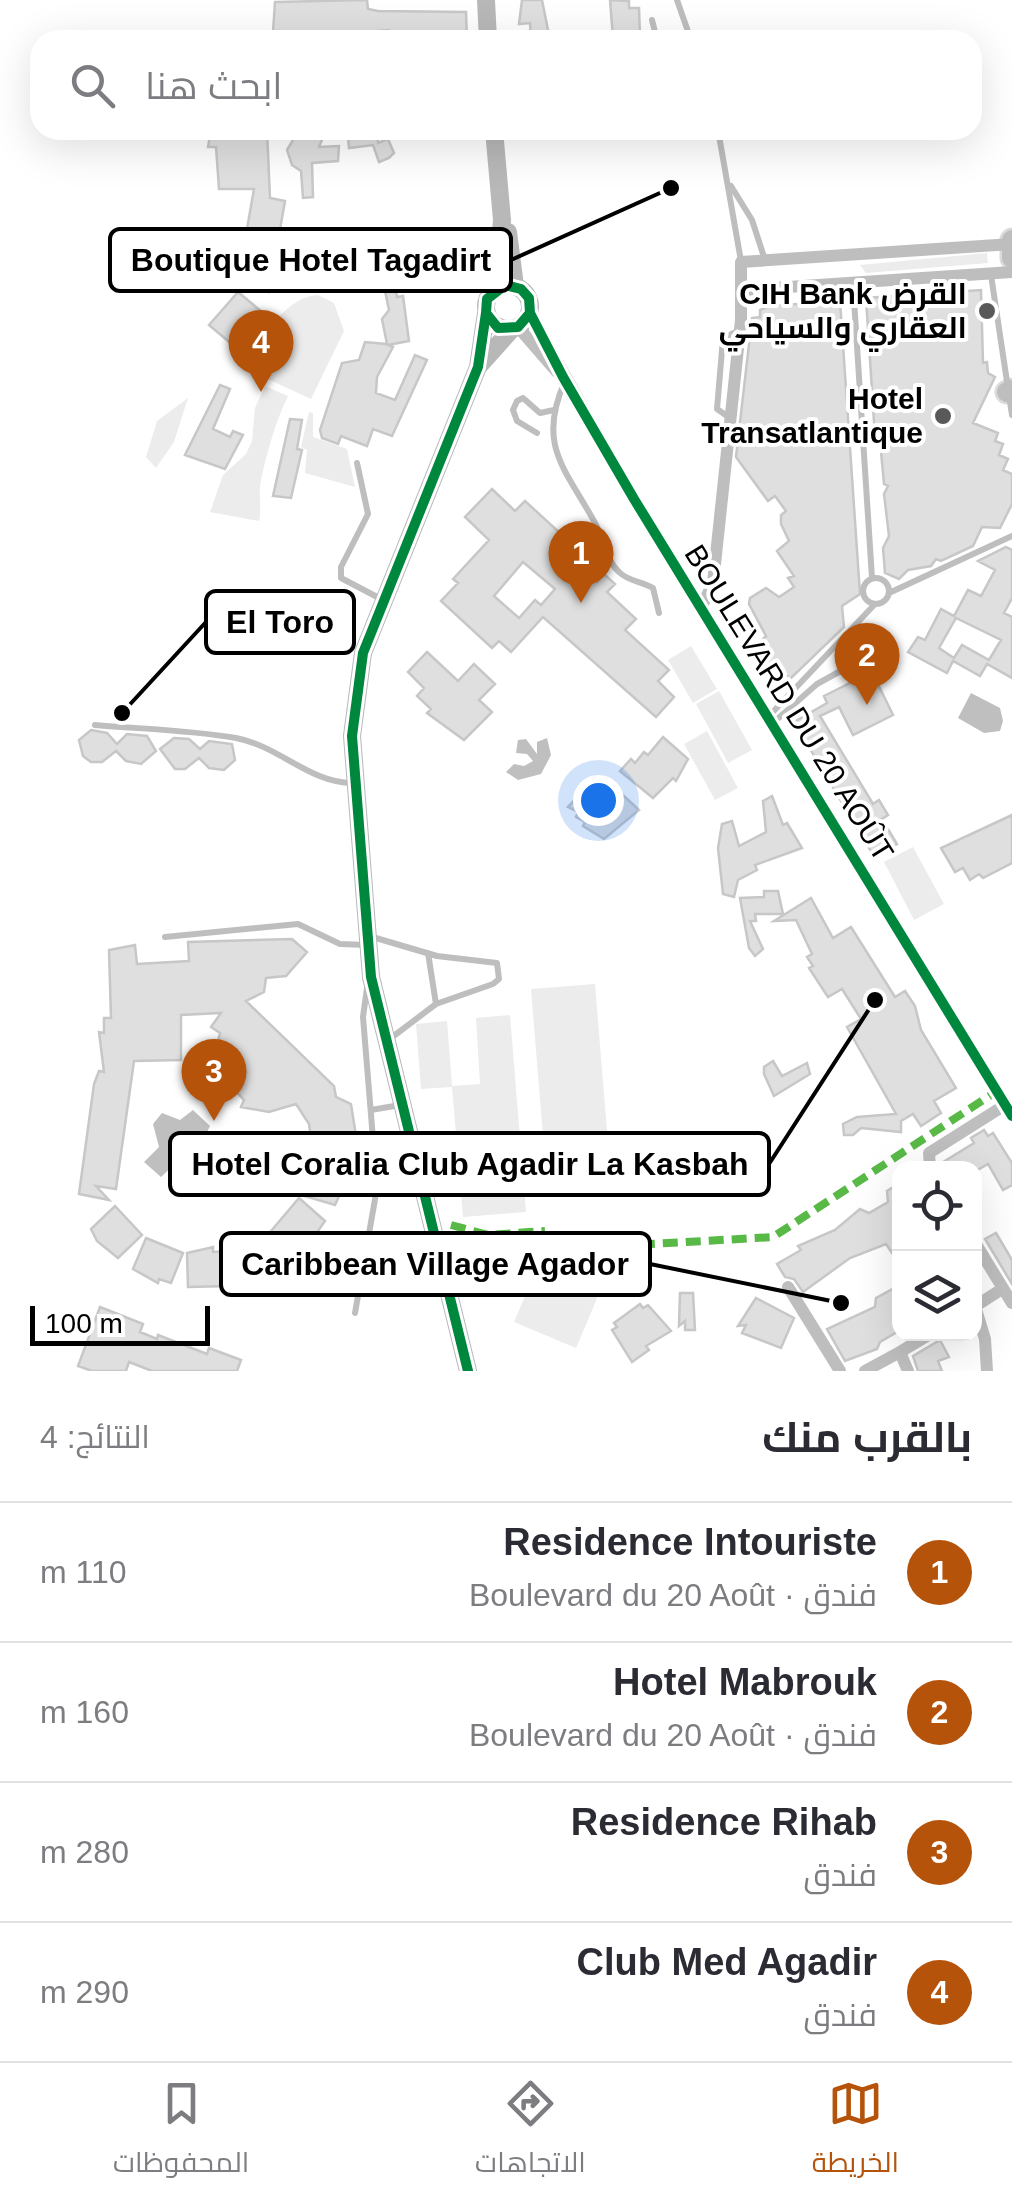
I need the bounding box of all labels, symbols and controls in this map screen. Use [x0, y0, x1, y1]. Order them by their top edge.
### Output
search box [30, 30, 982, 140]
icon: search [65, 58, 120, 113]
text: ابحث هنا [145, 65, 283, 107]
callout: Boutique Hotel Tagadirt [110, 229, 511, 291]
text: Boutique Hotel Tagadirt [131, 242, 491, 278]
place label: CIH Bank القرض العقاري والسياحي [719, 277, 967, 352]
marker: CIH Bank القرض العقاري والسياحي [976, 300, 998, 322]
pin: 4 [228, 310, 294, 392]
place label: Hotel Transatlantique [701, 382, 923, 449]
marker: Hotel Transatlantique [932, 405, 954, 427]
pin: 1 [548, 520, 614, 603]
street label: BOULEVARD DU 20 AOÛT [676, 537, 902, 869]
callout: El Toro [206, 591, 354, 653]
text: El Toro [226, 604, 334, 640]
pin: 2 [834, 622, 900, 705]
your location [573, 775, 624, 826]
pin: 3 [182, 1038, 246, 1121]
callout: Hotel Coralia Club Agadir La Kasbah [170, 1133, 769, 1195]
text: Hotel Coralia Club Agadir La Kasbah [191, 1146, 749, 1182]
map controls [892, 1161, 982, 1341]
button: locate [892, 1161, 982, 1251]
callout: Caribbean Village Agador [221, 1233, 650, 1295]
text: Caribbean Village Agador [241, 1246, 629, 1282]
button: layers [892, 1251, 982, 1341]
scale bar [30, 1301, 210, 1346]
text: 100 m [45, 1308, 123, 1339]
text: بالقرب منك [762, 1414, 972, 1461]
text: النتائج: 4 [40, 1419, 150, 1455]
text: Residence Intouriste [503, 1521, 877, 1563]
text: 110 m [40, 1554, 127, 1590]
text: 1 [931, 1554, 948, 1590]
text: فندق · Boulevard du 20 Août [469, 1577, 877, 1613]
text: Hotel Mabrouk [613, 1661, 877, 1703]
text: 160 m [40, 1694, 129, 1730]
text: 2 [931, 1694, 948, 1730]
text: فندق · Boulevard du 20 Août [469, 1717, 877, 1753]
text: Residence Rihab [571, 1801, 877, 1843]
text: 280 m [40, 1834, 129, 1870]
text: 3 [931, 1834, 948, 1870]
text: فندق [803, 1857, 877, 1893]
text: Club Med Agadir [577, 1941, 877, 1983]
text: 290 m [40, 1974, 129, 2010]
text: 4 [931, 1974, 948, 2010]
text: فندق [803, 1997, 877, 2033]
tab: المحفوظات [113, 2076, 249, 2188]
tab: الاتجاهات [475, 2076, 586, 2188]
tab: الخريطة [812, 2076, 899, 2188]

